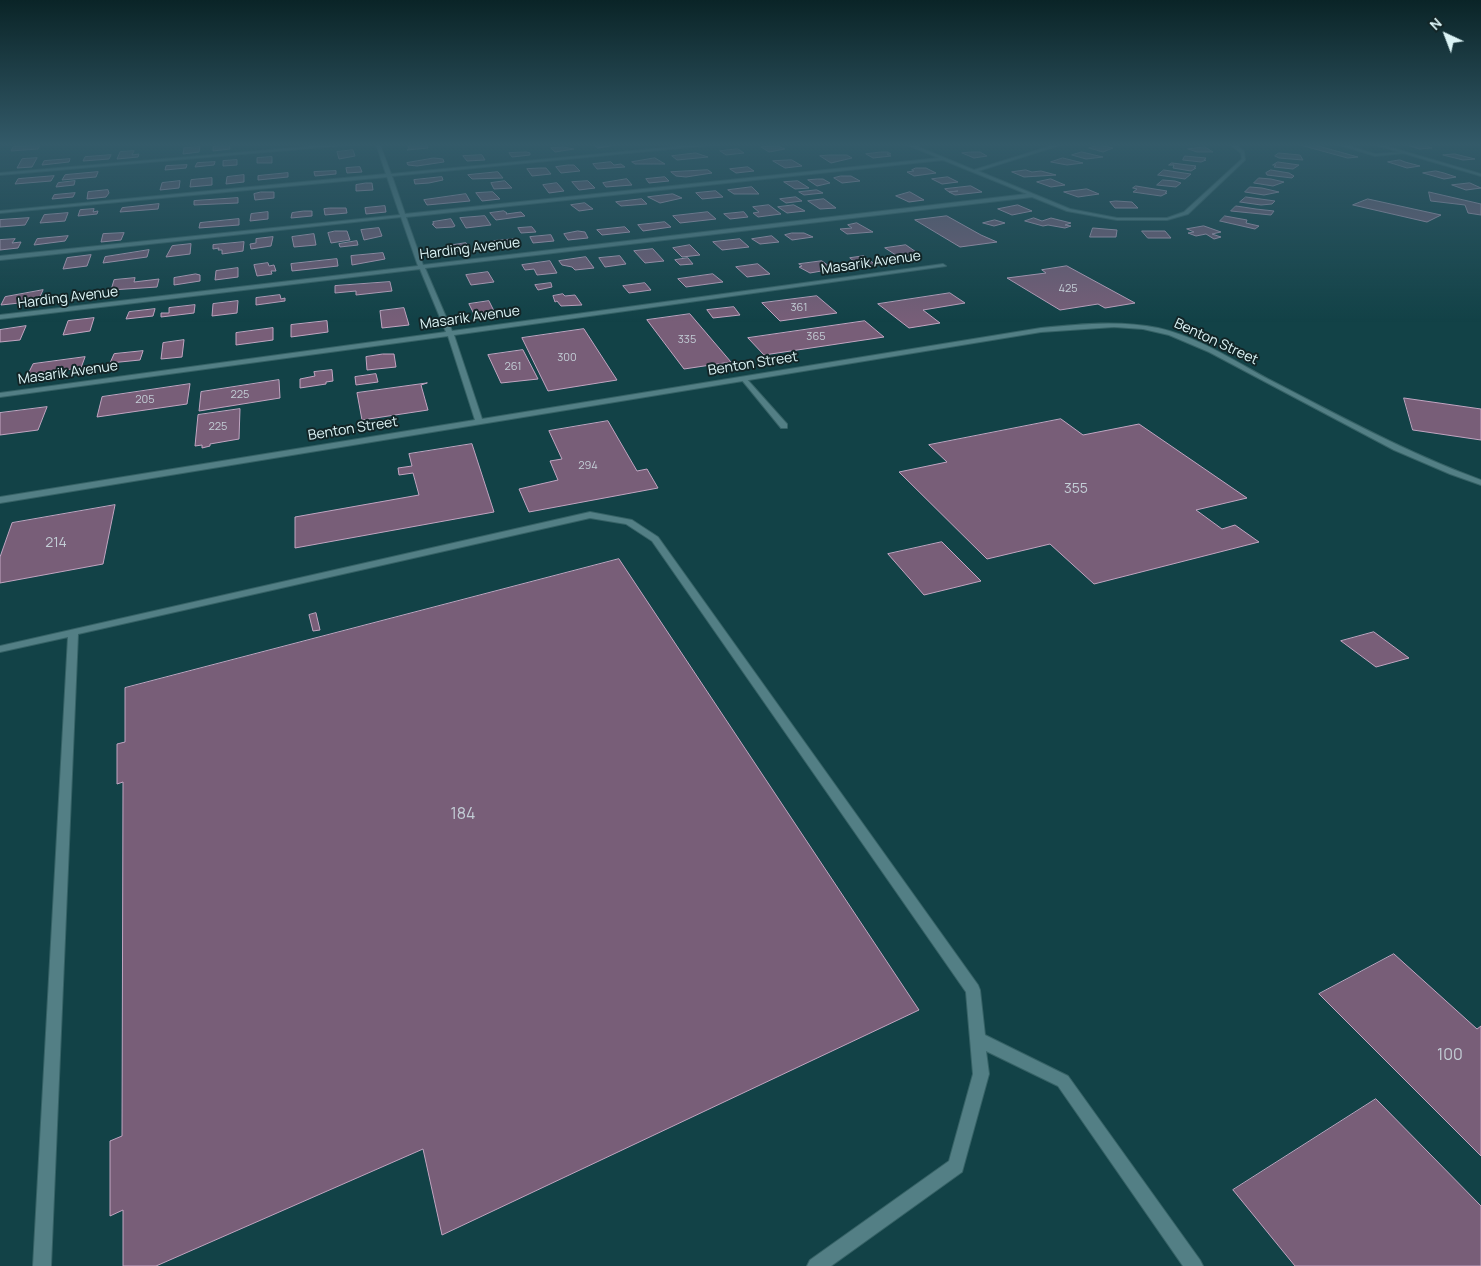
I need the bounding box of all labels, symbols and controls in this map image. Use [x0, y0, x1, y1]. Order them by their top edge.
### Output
north arrow [1421, 10, 1471, 60]
text: N [1425, 13, 1446, 34]
street label: Harding Avenue [419, 234, 521, 264]
street label: Masarik Avenue [820, 248, 922, 278]
house number: 425 [1058, 282, 1078, 296]
street label: Harding Avenue [17, 283, 119, 313]
house number: 361 [790, 301, 808, 315]
street label: Masarik Avenue [419, 303, 521, 333]
street label: Benton Street [1171, 315, 1261, 369]
house number: 365 [806, 330, 826, 344]
house number: 335 [678, 333, 696, 347]
street label: Benton Street [707, 349, 799, 379]
house number: 300 [557, 351, 577, 365]
street label: Masarik Avenue [17, 358, 119, 388]
house number: 261 [504, 360, 522, 374]
house number: 225 [231, 388, 249, 402]
house number: 205 [135, 393, 155, 407]
street label: Benton Street [307, 414, 399, 444]
house number: 225 [209, 420, 227, 434]
house number: 294 [578, 459, 598, 473]
house number: 355 [1064, 481, 1088, 497]
house number: 214 [45, 535, 67, 551]
house number: 184 [451, 805, 475, 825]
house number: 100 [1437, 1046, 1463, 1066]

